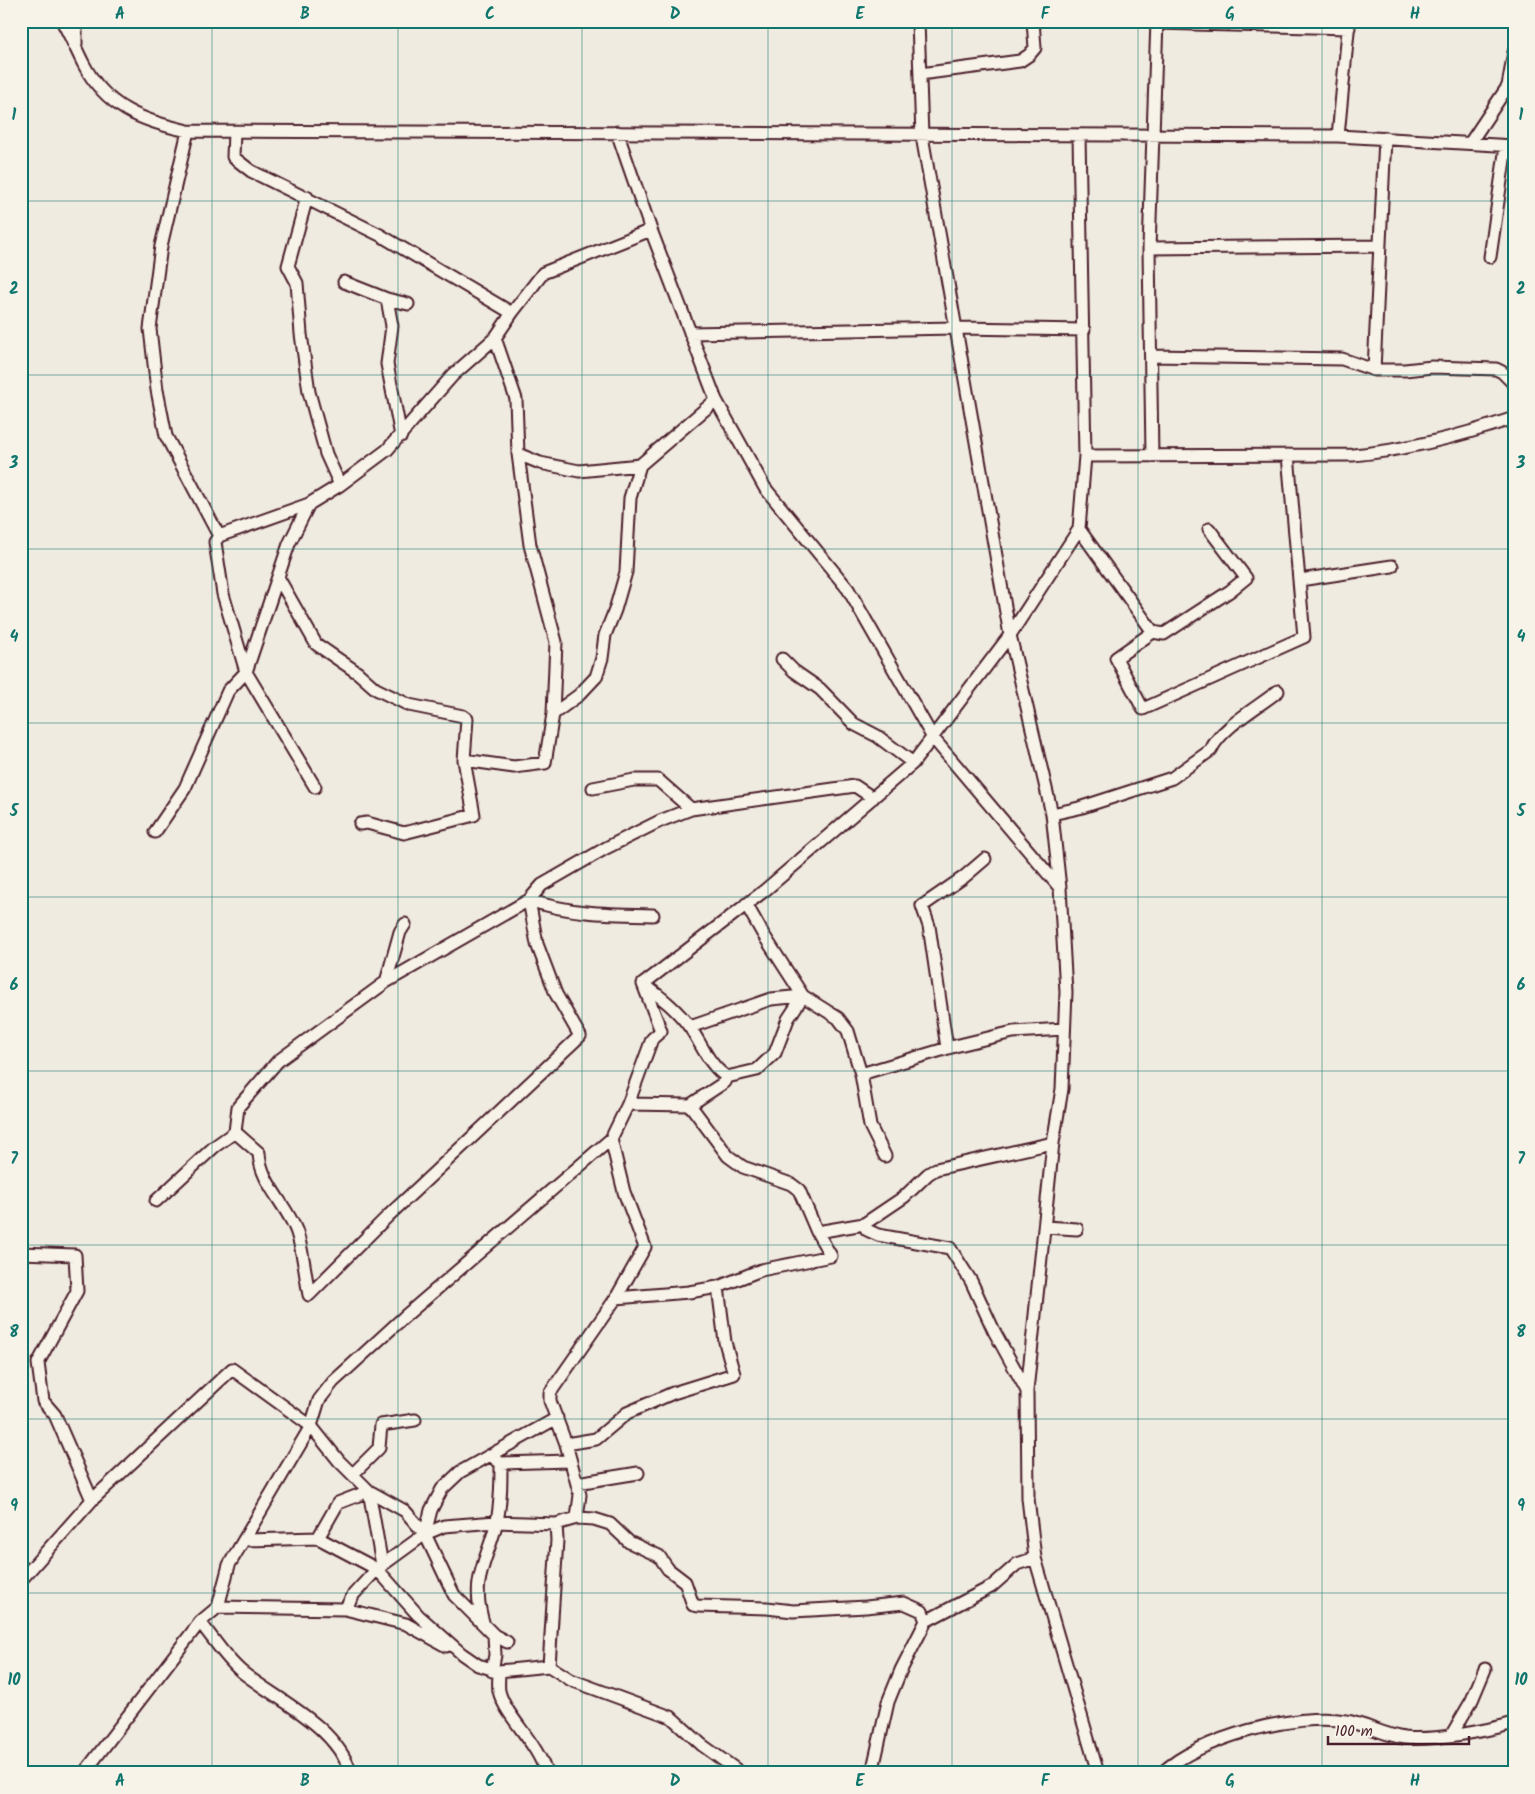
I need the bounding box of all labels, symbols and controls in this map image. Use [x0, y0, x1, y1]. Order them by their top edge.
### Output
text: A [115, 2, 125, 27]
text: B [300, 2, 310, 27]
text: C [485, 2, 495, 27]
text: D [670, 2, 681, 27]
text: E [856, 2, 866, 27]
text: F [1041, 2, 1051, 27]
text: G [1225, 2, 1235, 27]
text: H [1410, 2, 1420, 27]
text: 1 [12, 103, 17, 128]
text: 1 [1519, 103, 1524, 128]
text: 2 [9, 277, 19, 302]
text: 2 [1516, 277, 1526, 302]
text: 3 [9, 451, 19, 476]
text: 3 [1516, 451, 1526, 476]
text: 4 [10, 625, 19, 650]
text: 4 [1517, 625, 1526, 650]
text: 5 [9, 799, 20, 824]
text: 5 [1516, 799, 1527, 824]
text: 6 [10, 973, 19, 998]
text: 6 [1517, 973, 1526, 998]
text: 7 [10, 1147, 18, 1172]
text: 7 [1517, 1147, 1525, 1172]
text: 8 [9, 1320, 19, 1345]
text: 8 [1516, 1320, 1526, 1345]
text: 9 [10, 1494, 18, 1519]
text: 9 [1517, 1494, 1525, 1519]
text: 10 [7, 1668, 21, 1693]
text: 10 [1514, 1668, 1528, 1693]
scale bar [1328, 1714, 1469, 1746]
text: 100 m [1335, 1720, 1373, 1744]
text: A [115, 1769, 125, 1794]
text: B [300, 1769, 310, 1794]
text: C [485, 1769, 495, 1794]
text: D [670, 1769, 681, 1794]
text: E [856, 1769, 866, 1794]
text: F [1041, 1769, 1051, 1794]
text: G [1225, 1769, 1235, 1794]
text: H [1410, 1769, 1420, 1794]

